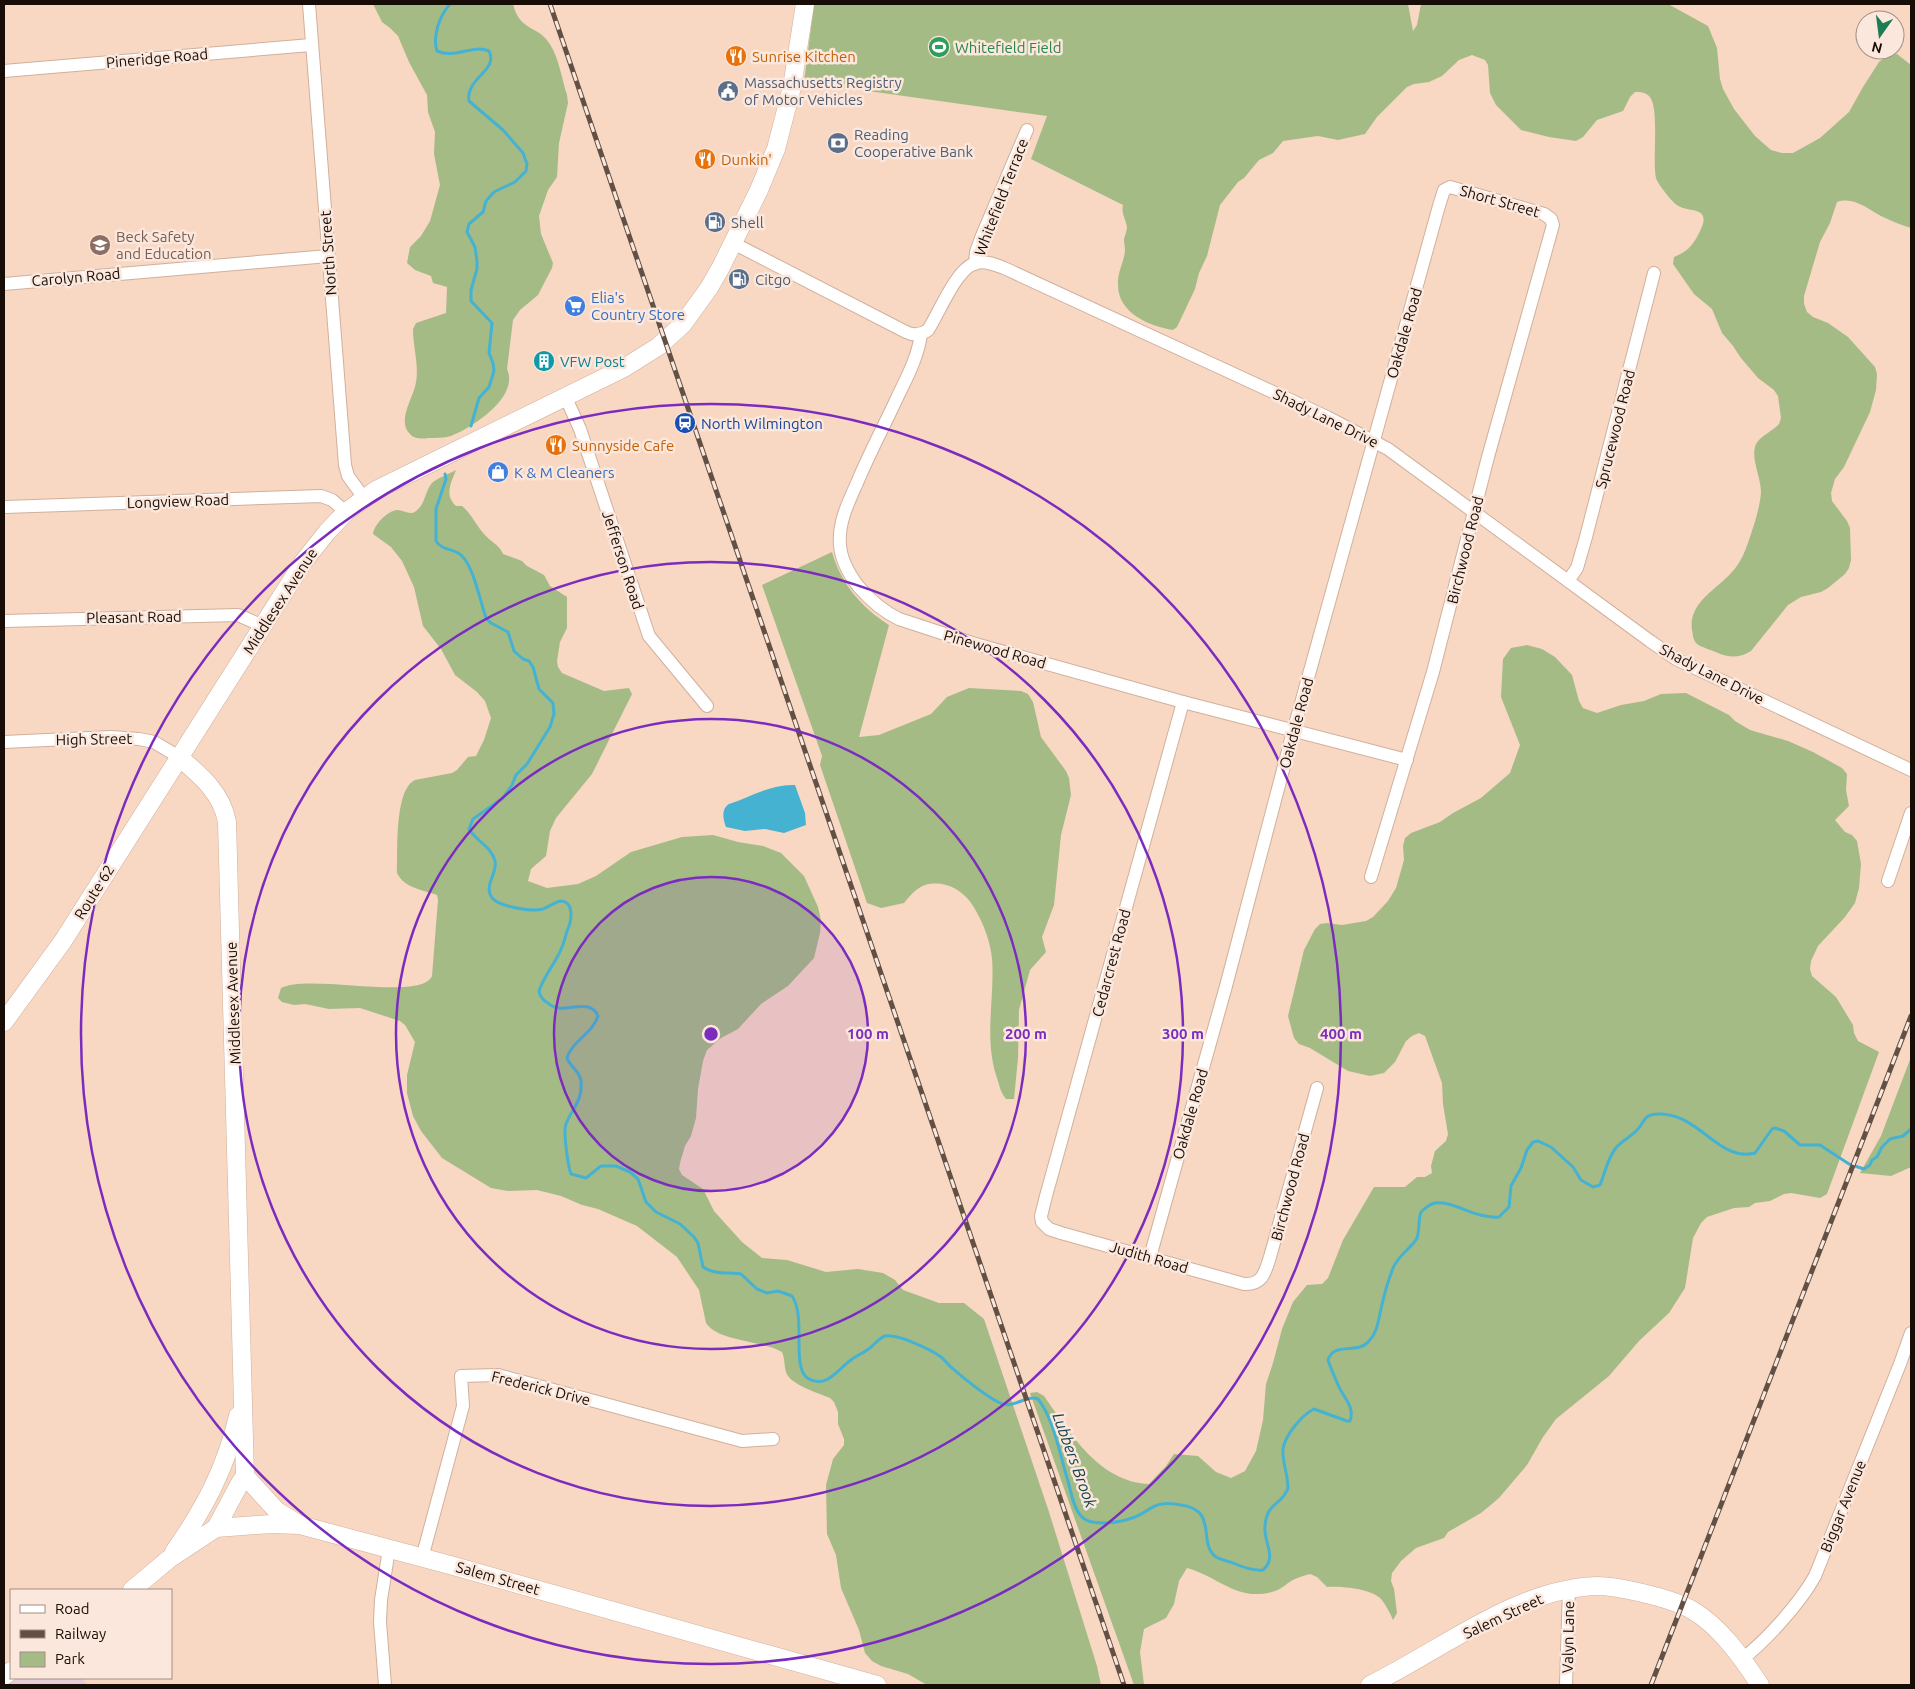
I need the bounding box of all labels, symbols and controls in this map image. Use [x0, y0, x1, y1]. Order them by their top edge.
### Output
north arrow [1855, 10, 1905, 60]
sports icon: Whitefield Field [927, 35, 951, 59]
place label: Whitefield Field [955, 39, 1062, 56]
text: N [1870, 39, 1884, 57]
restaurant icon: Sunrise Kitchen [724, 44, 748, 68]
street label: Pineridge Road [105, 45, 209, 71]
place label: Sunrise Kitchen [752, 48, 856, 65]
place label: Massachusetts Registry of Motor Vehicles [744, 74, 902, 108]
public building icon: Massachusetts Registry of Motor Vehicles [716, 79, 740, 103]
place label: Reading Cooperative Bank [854, 126, 973, 160]
bank icon: Reading Cooperative Bank [826, 131, 850, 155]
street label: Whitefield Terrace [971, 136, 1031, 258]
restaurant icon: Dunkin' [693, 147, 717, 171]
place label: Dunkin' [721, 151, 772, 168]
street label: Short Street [1458, 182, 1542, 221]
street label: North Street [317, 210, 339, 296]
fuel station icon: Shell [703, 210, 727, 234]
place label: Shell [731, 214, 764, 231]
place label: Beck Safety and Education [116, 228, 212, 262]
school or university icon: Beck Safety and Education [88, 233, 112, 257]
street label: Carolyn Road [31, 265, 121, 289]
fuel station icon: Citgo [727, 267, 751, 291]
place label: Citgo [755, 271, 791, 288]
street label: Oakdale Road [1383, 286, 1425, 380]
place label: Elia's Country Store [591, 289, 685, 323]
supermarket icon: Elia's Country Store [563, 294, 587, 318]
building icon: VFW Post [532, 349, 556, 373]
place label: VFW Post [560, 353, 625, 370]
street label: Sprucewood Road [1592, 368, 1638, 490]
street label: Shady Lane Drive [1271, 385, 1381, 451]
station icon: North Wilmington [673, 411, 697, 435]
place label: North Wilmington [701, 415, 823, 432]
restaurant icon: Sunnyside Cafe [544, 433, 568, 457]
place label: Sunnyside Cafe [572, 437, 674, 454]
shop icon: K & M Cleaners [486, 460, 510, 484]
place label: K & M Cleaners [514, 464, 614, 481]
street label: Longview Road [127, 491, 229, 511]
street label: Birchwood Road [1443, 494, 1487, 606]
street label: Jefferson Road [599, 508, 647, 612]
street label: Middlesex Avenue [239, 545, 321, 657]
street label: Pleasant Road [86, 608, 182, 626]
street label: Pinewood Road [942, 626, 1048, 672]
street label: Shady Lane Drive [1657, 640, 1767, 708]
street label: Oakdale Road [1276, 676, 1316, 770]
street label: High Street [56, 730, 133, 748]
street label: Route 62 [71, 862, 117, 922]
street label: Cedarcrest Road [1088, 907, 1134, 1019]
street label: Middlesex Avenue [222, 941, 244, 1065]
centre of rings [702, 1025, 720, 1043]
text: 100 m [847, 1025, 889, 1042]
text: 200 m [1005, 1025, 1047, 1042]
text: 300 m [1162, 1025, 1204, 1042]
text: 400 m [1320, 1025, 1362, 1042]
street label: Oakdale Road [1169, 1067, 1211, 1161]
street label: Birchwood Road [1268, 1132, 1312, 1242]
street label: Judith Road [1108, 1238, 1190, 1276]
street label: Frederick Drive [490, 1367, 592, 1409]
water label: Lubbers Brook [1049, 1410, 1101, 1511]
street label: Biggar Avenue [1817, 1457, 1869, 1555]
street label: Salem Street [454, 1558, 542, 1598]
legend [10, 1589, 172, 1679]
street label: Salem Street [1460, 1590, 1546, 1642]
text: Road [55, 1600, 90, 1617]
street label: Valyn Lane [1559, 1601, 1577, 1673]
text: Railway [55, 1625, 106, 1642]
text: Park [55, 1650, 85, 1667]

